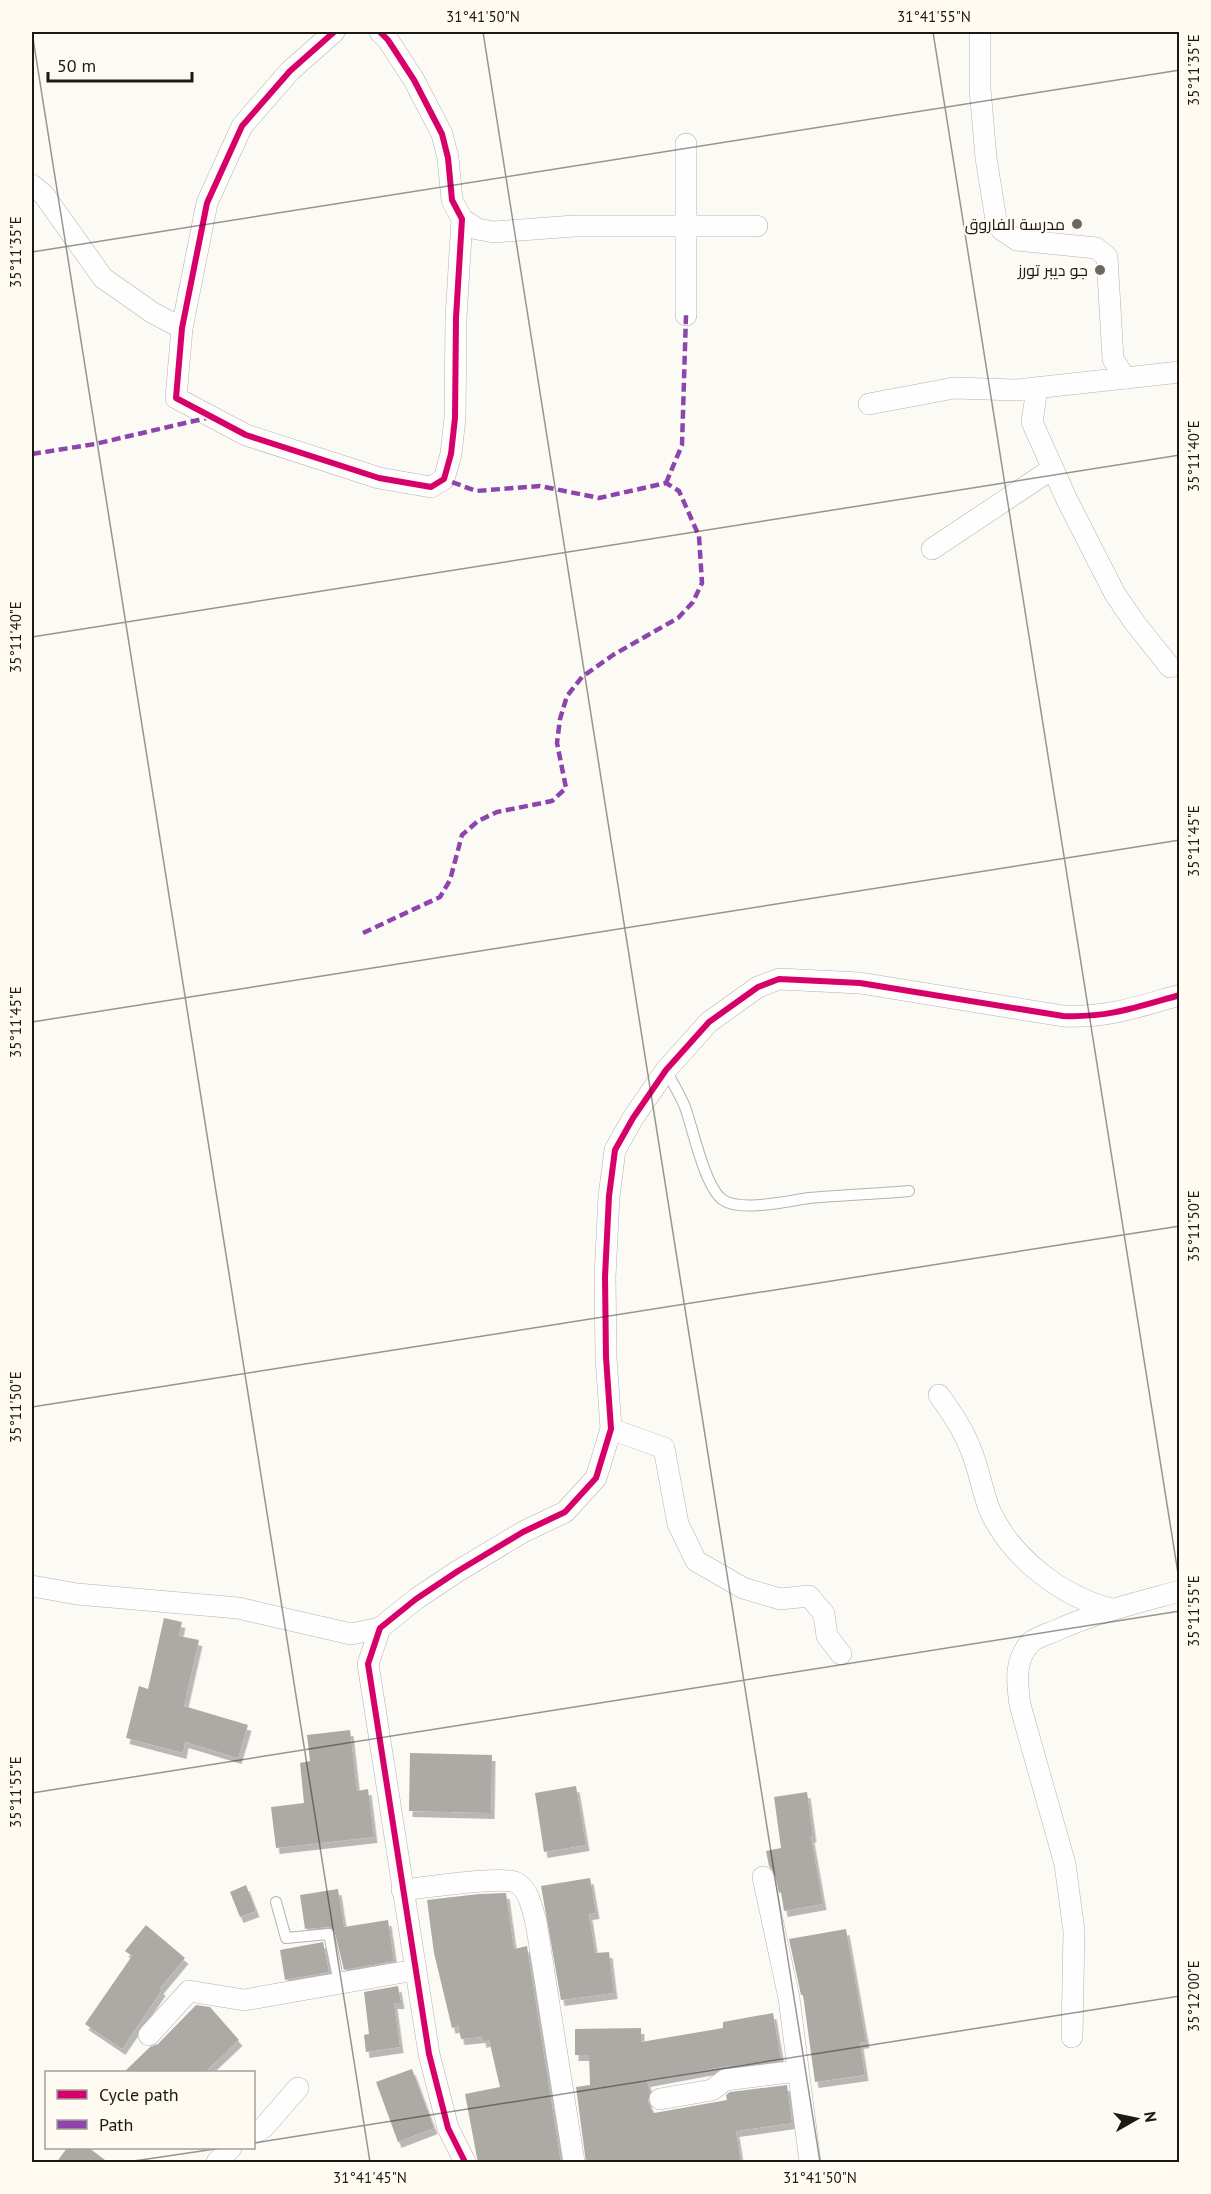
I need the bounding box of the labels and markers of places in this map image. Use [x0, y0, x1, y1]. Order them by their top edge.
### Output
place label: مدرسة الفاروق [965, 214, 1065, 235]
marker: مدرسة الفاروق [1070, 217, 1084, 231]
place label: جو ديبر تورز [1017, 260, 1088, 280]
marker: جو ديبر تورز [1093, 263, 1107, 277]

